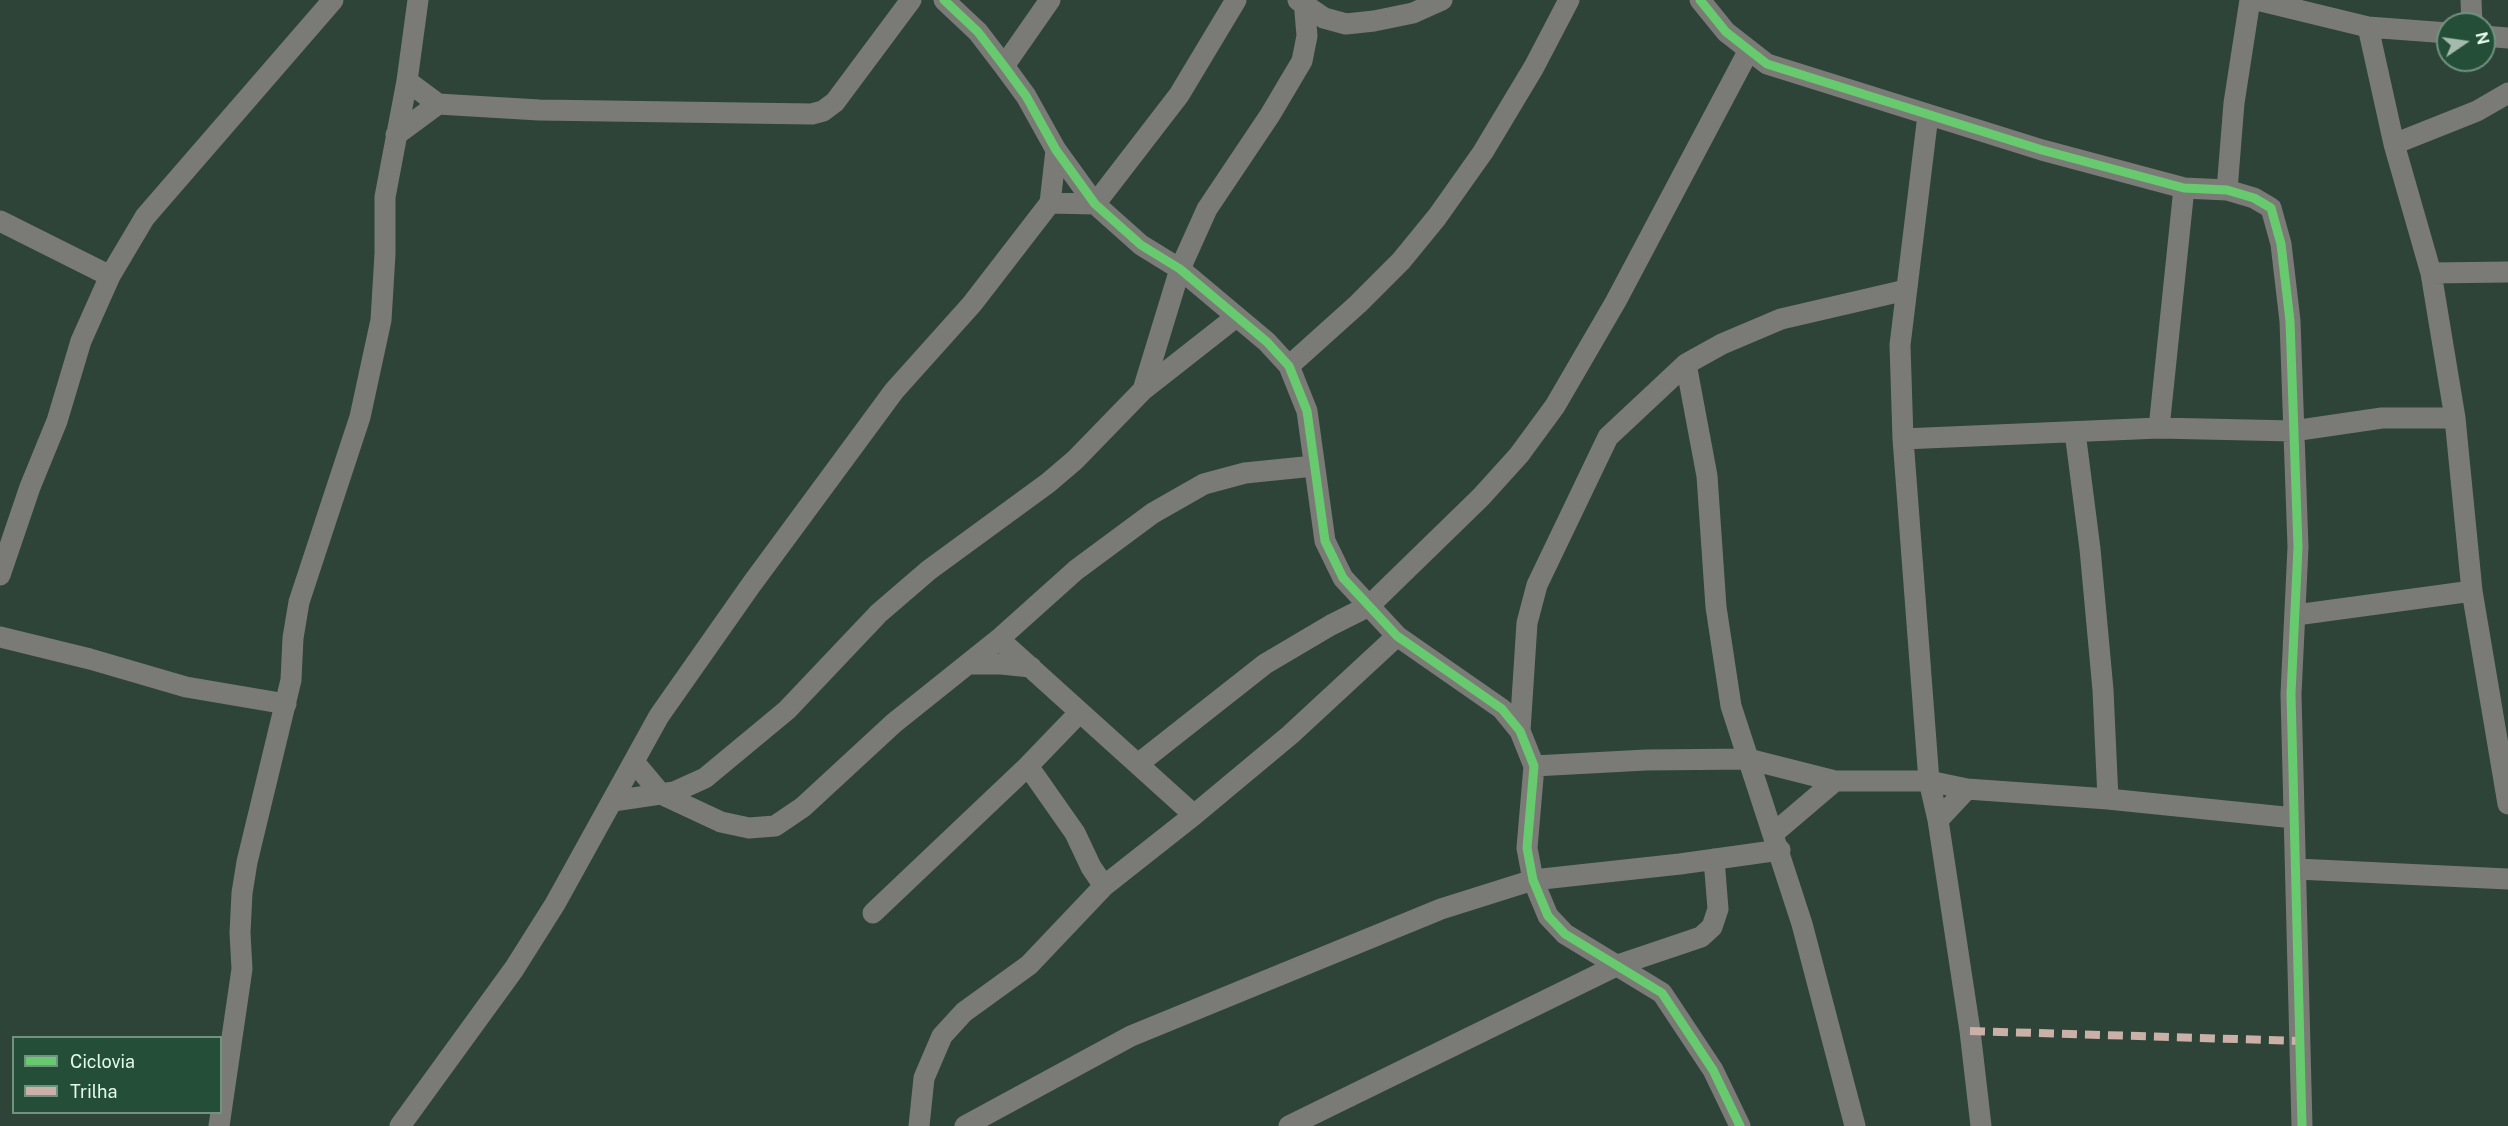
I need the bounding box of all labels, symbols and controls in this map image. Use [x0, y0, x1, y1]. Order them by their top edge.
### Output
north arrow [2436, 12, 2496, 72]
text: N [2471, 30, 2493, 47]
legend [12, 1036, 222, 1114]
text: Ciclovia [70, 1051, 135, 1072]
text: Trilha [70, 1081, 117, 1102]

